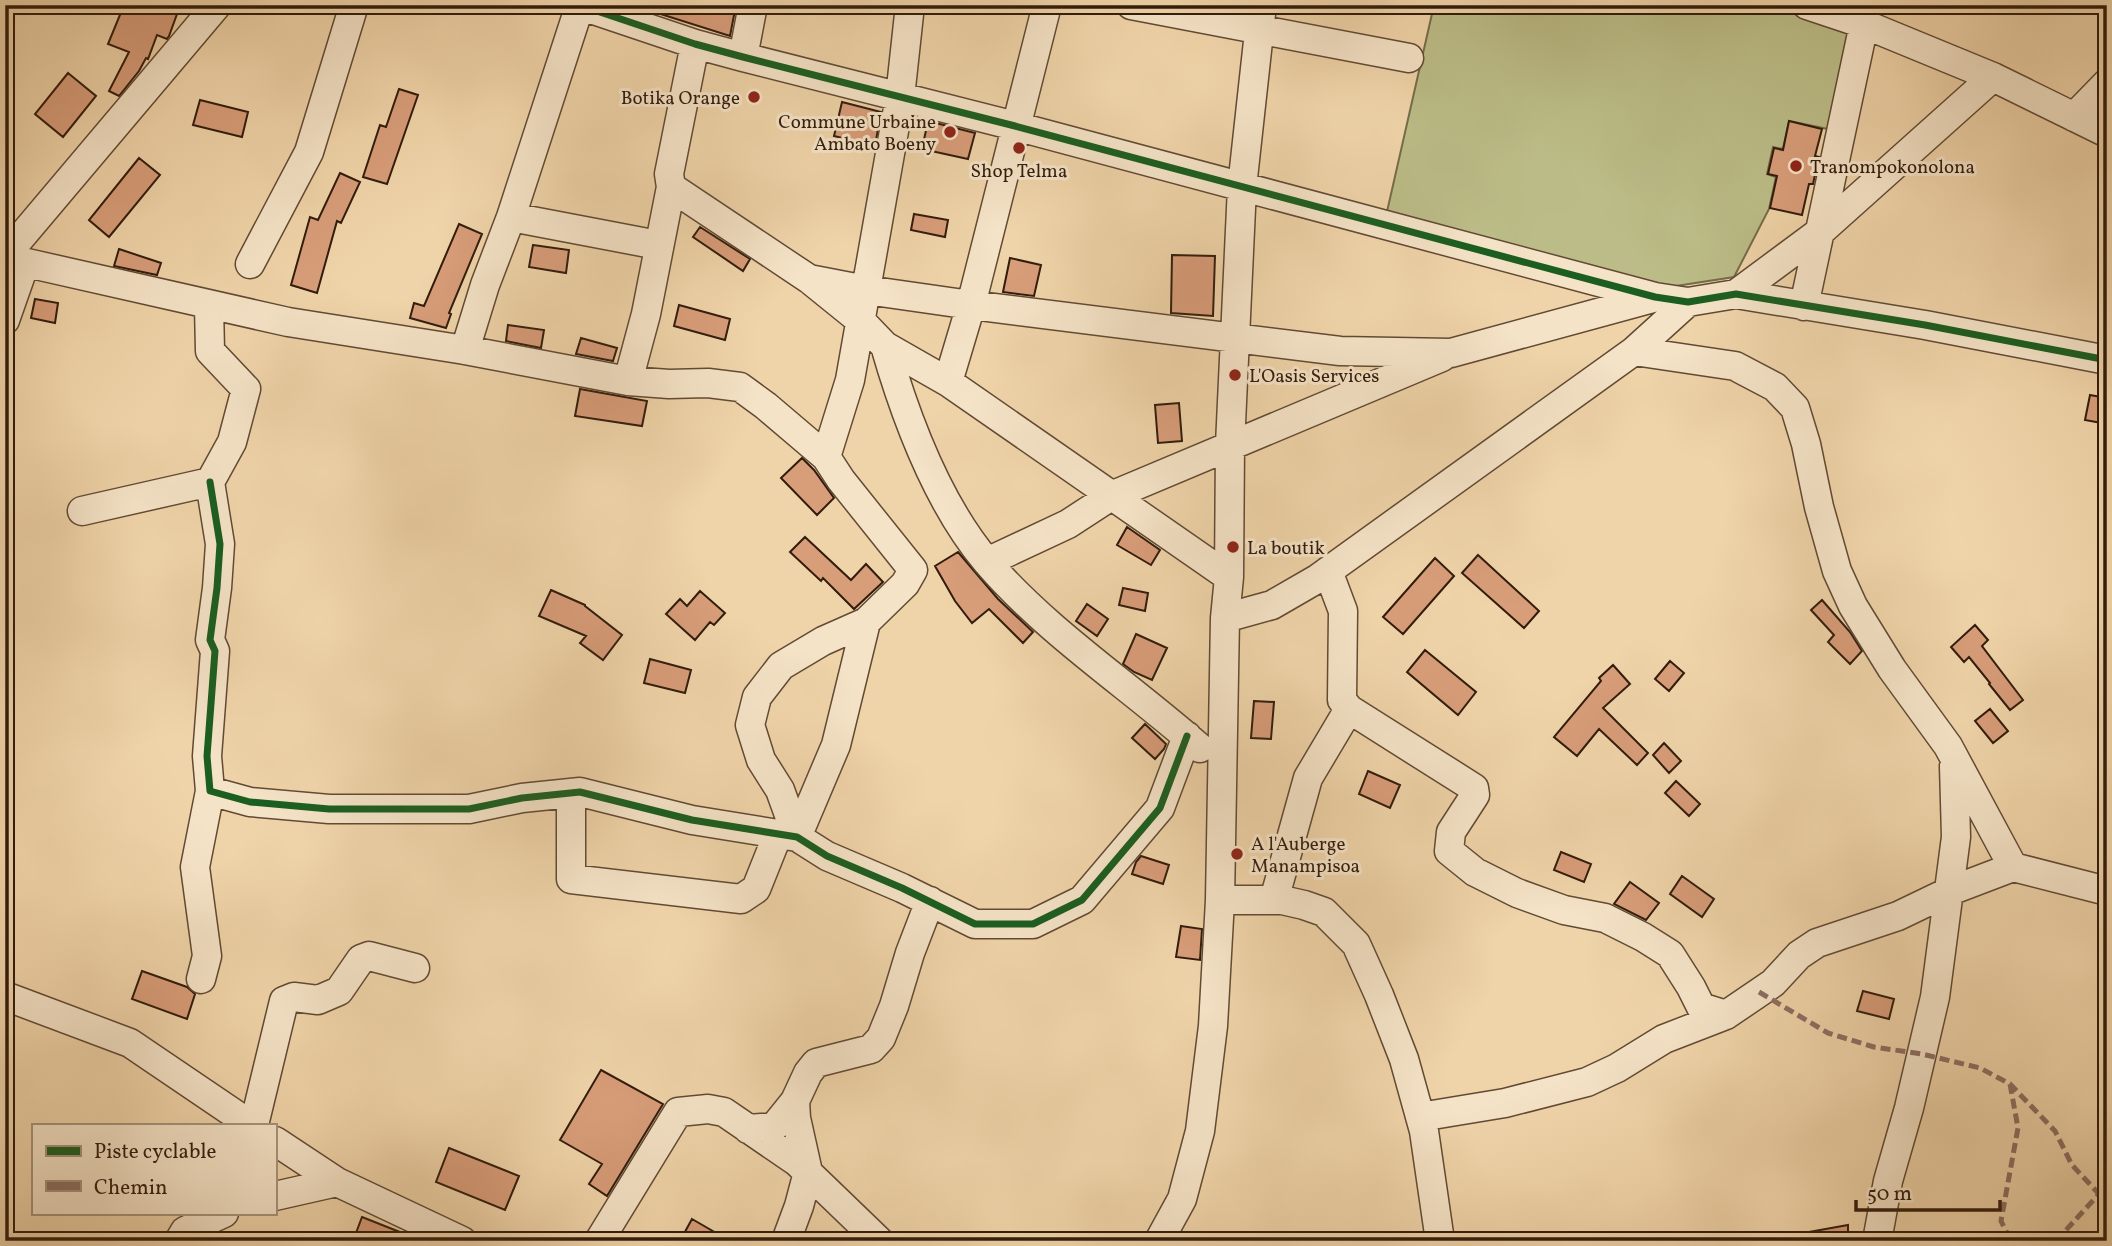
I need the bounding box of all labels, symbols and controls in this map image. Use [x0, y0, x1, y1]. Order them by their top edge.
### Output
place label: Botika Orange [621, 86, 740, 112]
marker: Botika Orange [746, 89, 762, 105]
place label: Commune Urbaine Ambato Boeny [778, 110, 936, 158]
marker: Commune Urbaine Ambato Boeny [942, 124, 958, 140]
marker: Shop Telma [1011, 140, 1027, 156]
place label: Tranompokonolona [1810, 155, 1975, 181]
marker: Tranompokonolona [1788, 158, 1804, 174]
place label: Shop Telma [971, 159, 1067, 185]
place label: L'Oasis Services [1249, 364, 1379, 390]
marker: L'Oasis Services [1227, 367, 1243, 383]
place label: La boutik [1247, 536, 1325, 562]
marker: La boutik [1225, 539, 1241, 555]
place label: A l'Auberge Manampisoa [1251, 832, 1360, 880]
marker: A l'Auberge Manampisoa [1229, 846, 1245, 862]
legend [32, 1124, 276, 1214]
text: Piste cyclable [94, 1138, 217, 1167]
scale bar [1856, 1169, 2000, 1213]
text: Chemin [94, 1174, 168, 1203]
text: 50 m [1867, 1180, 1912, 1209]

